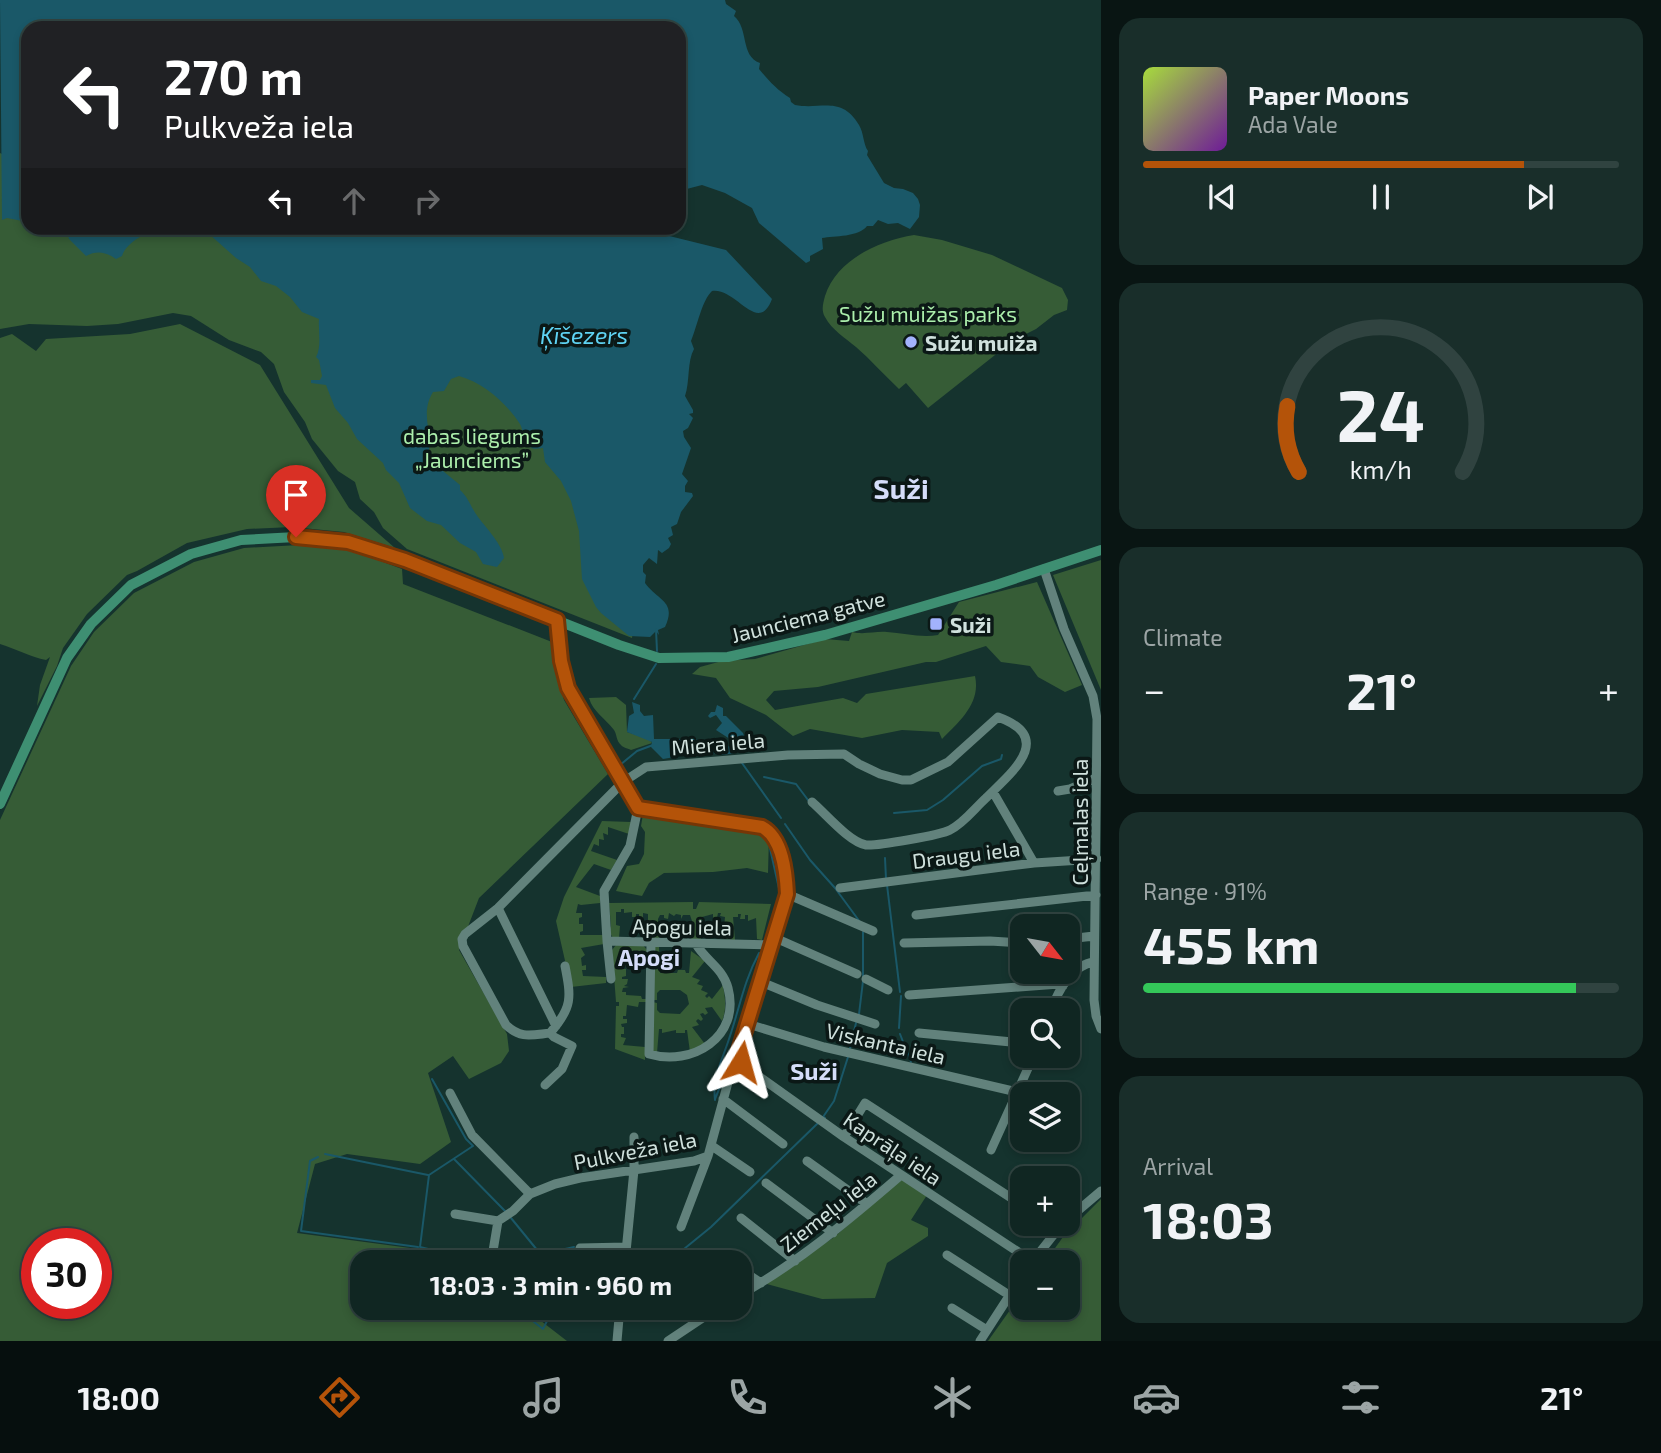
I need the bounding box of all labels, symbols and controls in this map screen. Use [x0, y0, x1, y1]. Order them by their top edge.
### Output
text: 270 m [164, 46, 303, 105]
icon: left [49, 49, 140, 140]
text: Paper Moons [1248, 79, 1409, 110]
text: Pulkveža iela [164, 106, 354, 144]
text: Ada Vale [1248, 110, 1338, 138]
icon: previous [1203, 178, 1241, 216]
icon: pause [1362, 178, 1400, 216]
icon: next [1521, 178, 1559, 216]
icon: left [262, 182, 300, 220]
icon: ahead [335, 182, 373, 220]
icon: right [408, 182, 446, 220]
park label: Sužu muižas parks [839, 301, 1017, 326]
water label: Ķīšezers [540, 321, 628, 351]
place label: Sužu muiža [925, 330, 1038, 355]
marker: Sužu muiža [903, 334, 919, 350]
text: 24 [1337, 369, 1425, 457]
park label: dabas liegums „Jaunciems” [403, 423, 541, 472]
text: km/h [1350, 454, 1412, 484]
pin [266, 465, 326, 537]
district label: Suži [873, 471, 929, 505]
icon: arrive [277, 476, 315, 514]
street label: Jaunciema gatve [728, 585, 888, 647]
place label: Suži [950, 612, 992, 637]
marker: Suži [928, 616, 944, 632]
text: Climate [1143, 623, 1223, 651]
text: 21° [1346, 658, 1417, 720]
text: − [1143, 666, 1165, 712]
text: + [1598, 666, 1619, 712]
street label: Miera iela [670, 726, 766, 760]
street label: Ceļmalas iela [1067, 759, 1094, 885]
street label: Draugu iela [911, 835, 1021, 873]
text: Range · 91% [1143, 877, 1267, 905]
text: 455 km [1143, 912, 1320, 974]
street label: Apogu iela [632, 913, 732, 939]
north arrow [1010, 914, 1080, 984]
map controls [1010, 914, 1080, 1320]
district label: Apogi [618, 943, 680, 971]
button: search [1010, 998, 1080, 1068]
street label: Viskanta iela [824, 1017, 948, 1069]
position arrow [704, 1025, 778, 1099]
district label: Suži [790, 1056, 838, 1085]
button: layers [1010, 1082, 1080, 1152]
street label: Kaprāļa iela [838, 1106, 947, 1192]
street label: Pulkveža iela [571, 1126, 699, 1174]
text: Arrival [1143, 1152, 1213, 1180]
street label: Ziemeļu iela [775, 1166, 882, 1258]
button: + [1010, 1166, 1080, 1236]
text: 18:03 [1143, 1187, 1274, 1249]
speed limit sign: 30 [21, 1228, 112, 1319]
button: − [1010, 1250, 1080, 1320]
text: 18:03 · 3 min · 960 m [430, 1269, 672, 1300]
icon: directions [315, 1373, 364, 1422]
icon: music [519, 1373, 568, 1422]
icon: phone [723, 1373, 772, 1422]
icon: climate [928, 1373, 977, 1422]
icon: car [1132, 1373, 1181, 1422]
icon: filters [1336, 1373, 1385, 1422]
text: 18:00 [78, 1378, 160, 1416]
text: 21° [1540, 1378, 1583, 1416]

